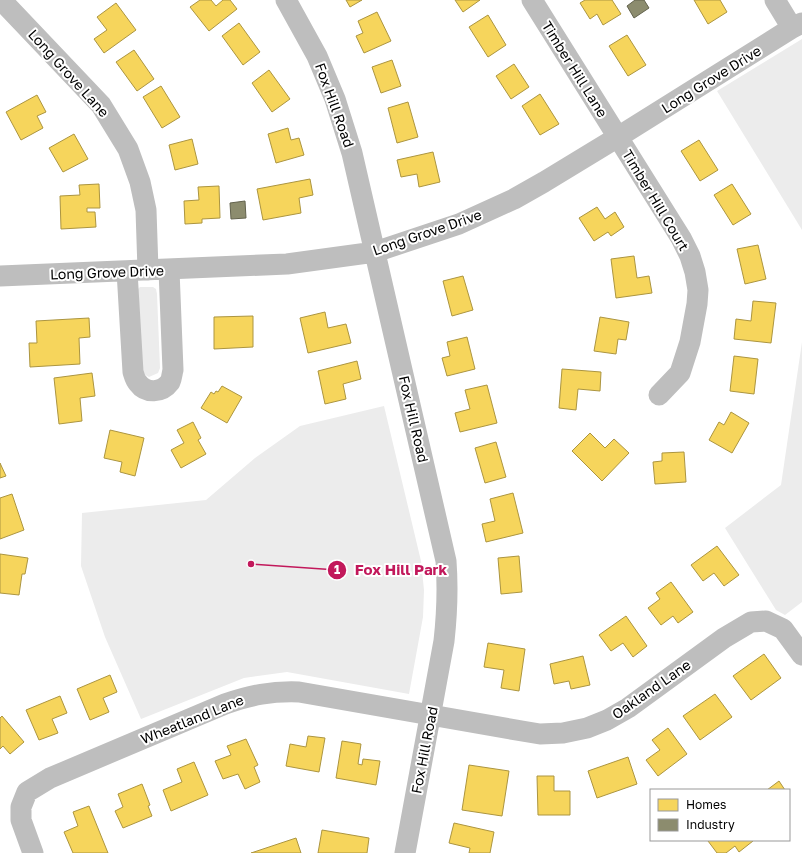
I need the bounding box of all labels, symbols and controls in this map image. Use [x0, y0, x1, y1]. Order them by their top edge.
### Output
street label: Timber Hill Lane [539, 18, 611, 120]
street label: Long Grove Lane [25, 26, 113, 120]
street label: Long Grove Drive [658, 42, 764, 116]
street label: Fox Hill Road [312, 60, 358, 150]
street label: Timber Hill Court [619, 146, 693, 254]
street label: Long Grove Drive [370, 205, 484, 259]
street label: Long Grove Drive [50, 262, 164, 282]
street label: Fox Hill Road [396, 374, 432, 464]
callout: Fox Hill Park [327, 556, 455, 583]
text: Fox Hill Park [355, 560, 447, 578]
text: 1 [334, 562, 340, 577]
street label: Oakland Lane [608, 656, 694, 722]
street label: Wheatland Lane [138, 691, 246, 747]
street label: Fox Hill Road [407, 705, 441, 795]
legend [650, 789, 790, 841]
text: Homes [686, 797, 726, 812]
text: Industry [686, 817, 735, 832]

